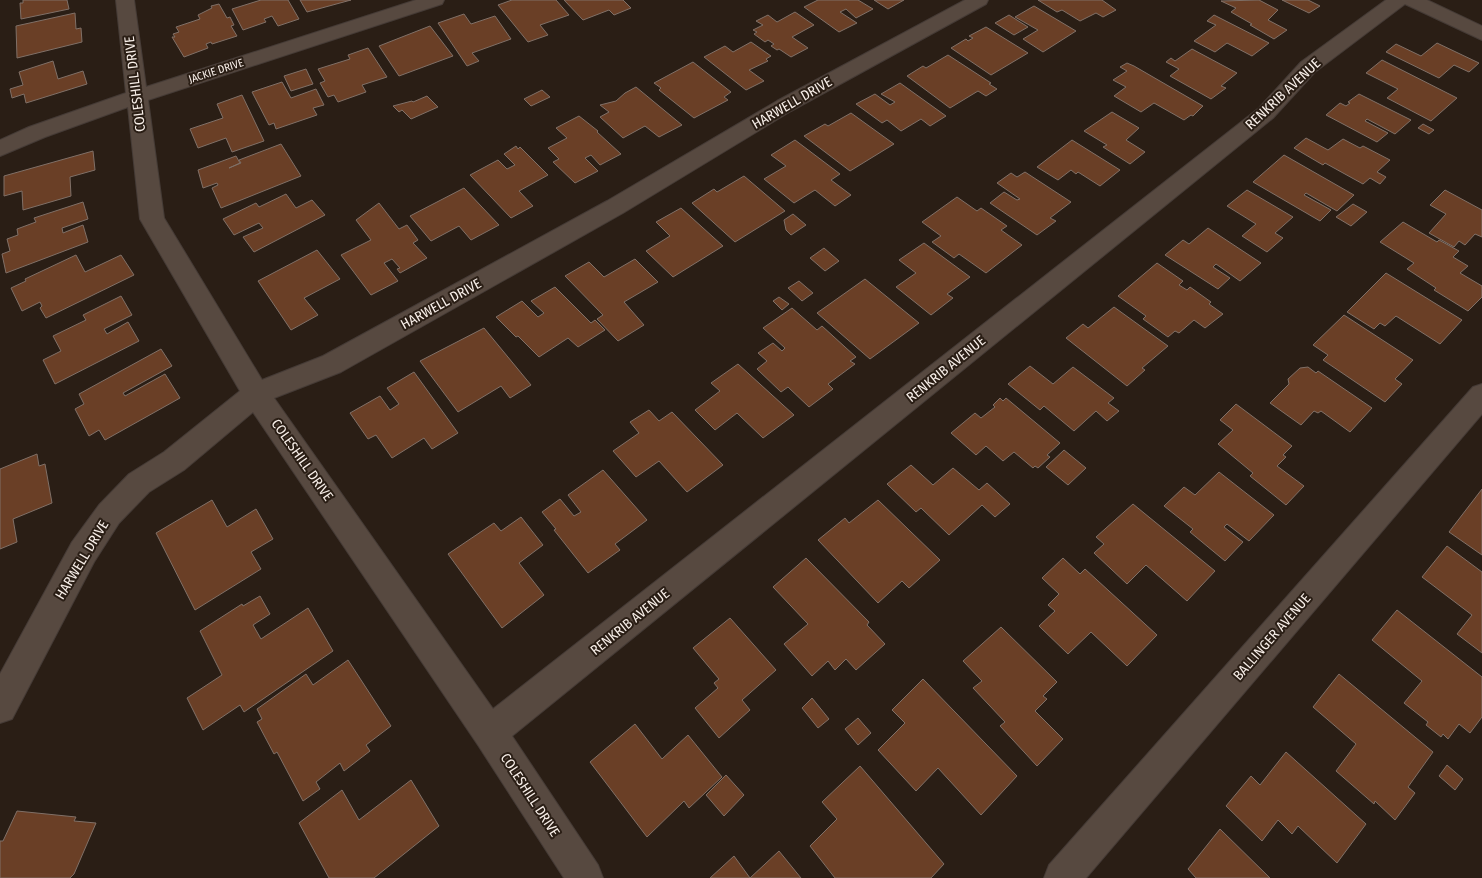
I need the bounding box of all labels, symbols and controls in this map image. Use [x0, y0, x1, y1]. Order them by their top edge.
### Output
street label: COLESHILL DRIVE [121, 35, 149, 133]
street label: RENKRIB AVENUE [1242, 55, 1324, 133]
street label: JACKIE DRIVE [187, 56, 245, 86]
street label: HARWELL DRIVE [749, 73, 835, 133]
street label: HARWELL DRIVE [398, 275, 485, 333]
street label: RENKRIB AVENUE [903, 332, 989, 406]
street label: COLESHILL DRIVE [267, 416, 337, 505]
street label: HARWELL DRIVE [52, 517, 113, 603]
street label: RENKRIB AVENUE [587, 585, 673, 659]
street label: BALLINGER AVENUE [1230, 590, 1315, 684]
street label: COLESHILL DRIVE [497, 750, 564, 840]

